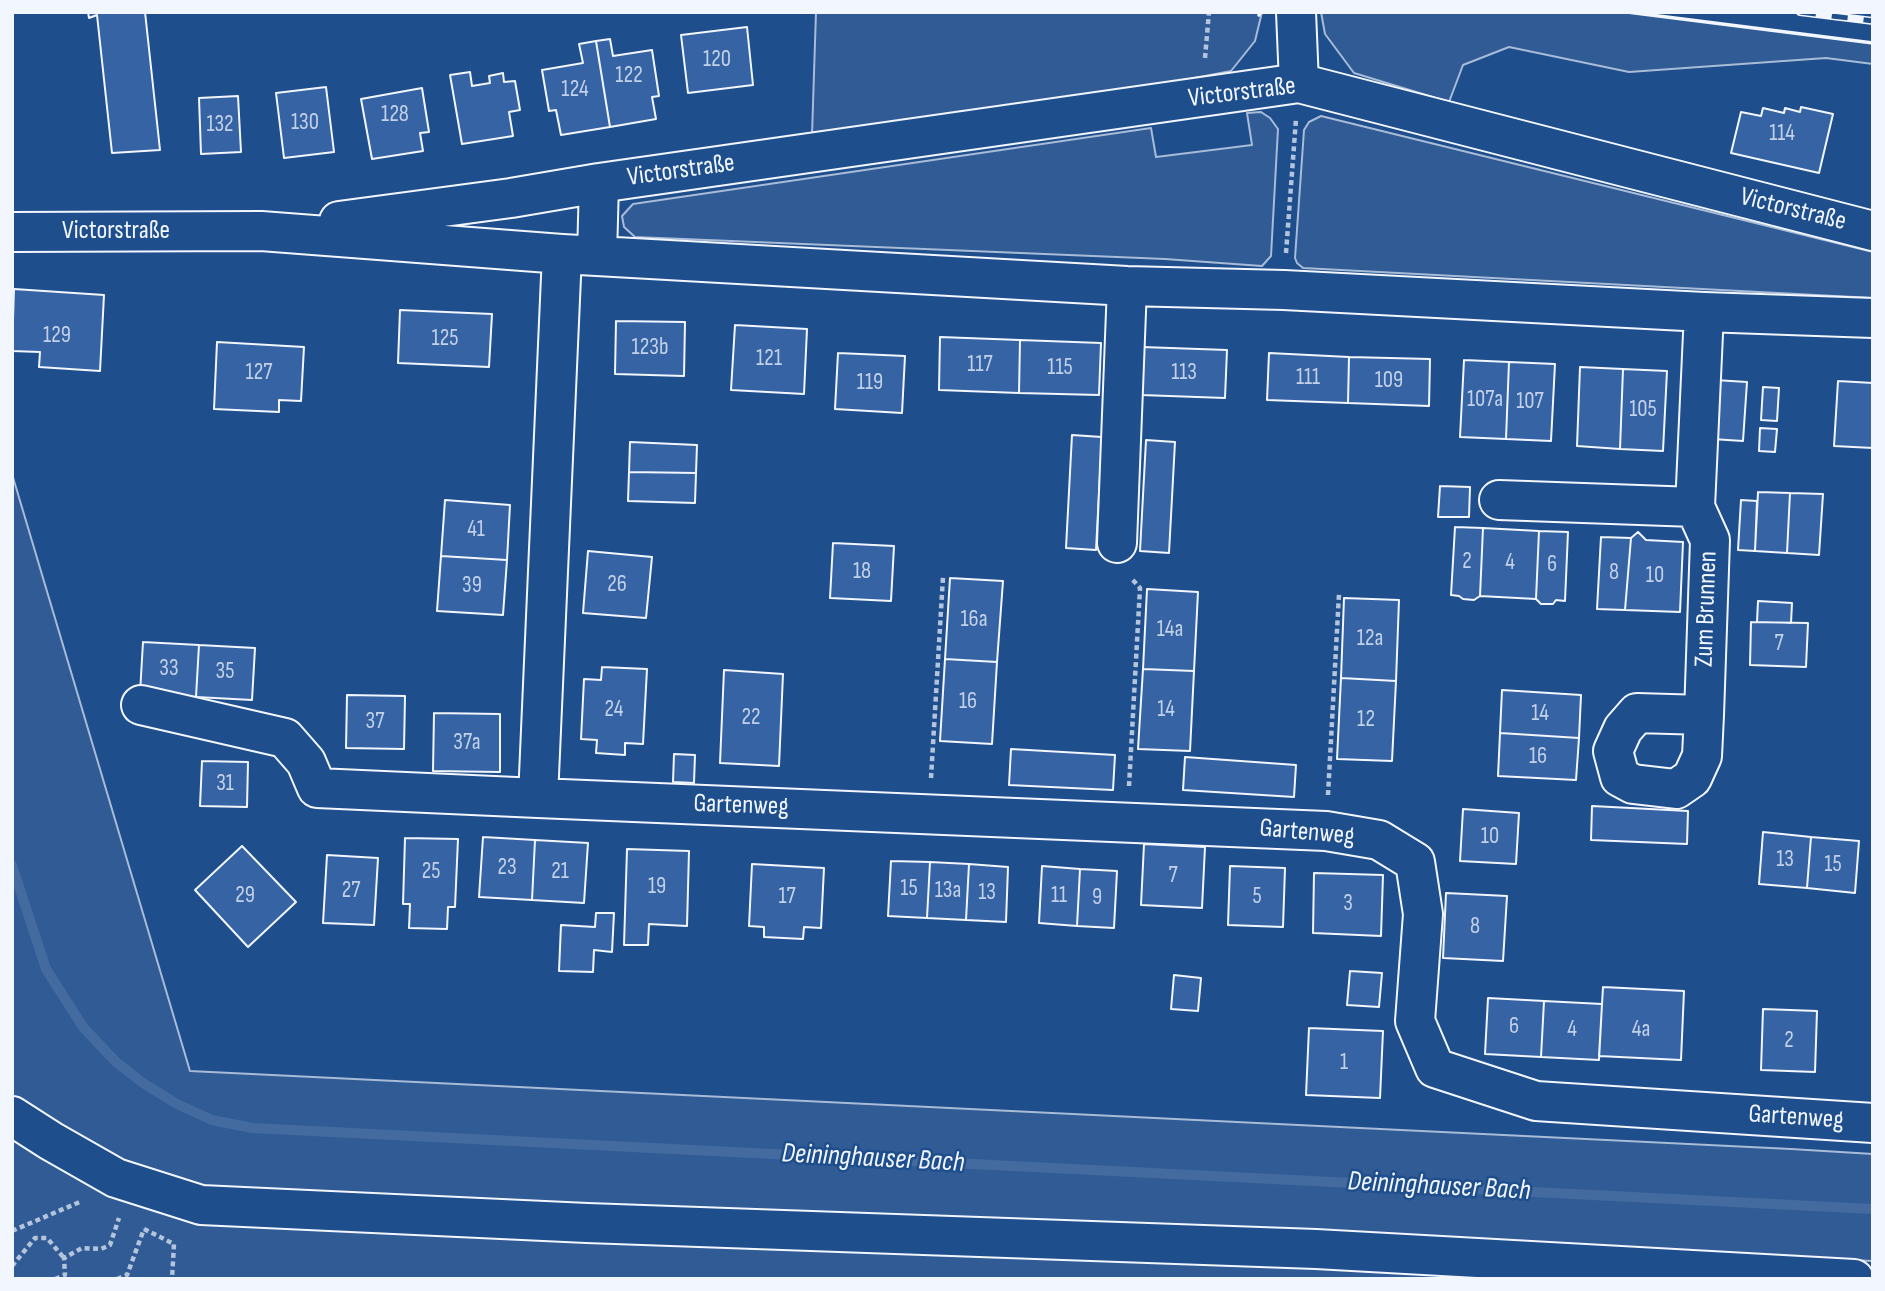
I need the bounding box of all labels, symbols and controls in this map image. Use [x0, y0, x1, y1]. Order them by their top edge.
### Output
house number: 120 [703, 46, 731, 74]
house number: 122 [615, 62, 643, 90]
street label: Victorstraße [1186, 71, 1298, 115]
house number: 124 [561, 76, 589, 104]
house number: 128 [381, 101, 409, 129]
house number: 130 [291, 109, 319, 137]
house number: 132 [206, 111, 234, 139]
house number: 114 [1769, 120, 1795, 148]
street label: Victorstraße [625, 148, 737, 194]
street label: Victorstraße [1737, 182, 1849, 238]
street label: Victorstraße [62, 215, 170, 247]
house number: 129 [43, 322, 71, 350]
house number: 125 [431, 325, 459, 353]
house number: 123b [631, 334, 669, 362]
house number: 121 [756, 345, 782, 373]
house number: 117 [967, 351, 993, 379]
house number: 115 [1047, 354, 1073, 382]
house number: 127 [245, 359, 273, 387]
house number: 113 [1171, 359, 1197, 387]
house number: 111 [1296, 364, 1320, 392]
house number: 109 [1375, 367, 1403, 395]
house number: 119 [857, 369, 883, 397]
house number: 107a [1467, 386, 1503, 414]
house number: 107 [1516, 388, 1544, 416]
house number: 105 [1629, 396, 1657, 424]
house number: 41 [467, 516, 485, 544]
house number: 2 [1462, 548, 1472, 576]
house number: 4 [1505, 549, 1515, 577]
house number: 6 [1547, 551, 1557, 579]
street label: Zum Brunnen [1689, 551, 1725, 667]
house number: 18 [853, 558, 871, 586]
house number: 8 [1609, 559, 1619, 587]
house number: 10 [1646, 562, 1664, 590]
house number: 26 [607, 571, 627, 599]
house number: 39 [462, 572, 482, 600]
house number: 16a [961, 606, 987, 634]
house number: 14a [1157, 616, 1183, 644]
house number: 12a [1357, 625, 1383, 653]
house number: 7 [1774, 630, 1784, 658]
house number: 33 [159, 655, 179, 683]
house number: 35 [216, 658, 234, 686]
house number: 16 [959, 688, 977, 716]
house number: 24 [605, 696, 623, 724]
house number: 14 [1157, 696, 1175, 724]
house number: 14 [1531, 700, 1549, 728]
house number: 22 [742, 704, 760, 732]
house number: 12 [1357, 706, 1375, 734]
house number: 37 [366, 708, 384, 736]
house number: 37a [453, 729, 481, 757]
house number: 16 [1529, 743, 1547, 771]
house number: 31 [216, 770, 234, 798]
street label: Gartenweg [693, 789, 789, 823]
street label: Gartenweg [1258, 813, 1356, 853]
house number: 10 [1481, 823, 1499, 851]
house number: 13 [1776, 846, 1794, 874]
house number: 15 [1824, 851, 1842, 879]
house number: 23 [497, 854, 517, 882]
house number: 25 [422, 858, 440, 886]
house number: 21 [551, 858, 569, 886]
house number: 7 [1168, 862, 1178, 890]
house number: 19 [648, 873, 666, 901]
house number: 15 [900, 875, 918, 903]
house number: 27 [342, 877, 360, 905]
house number: 13a [935, 877, 961, 905]
house number: 13 [978, 879, 996, 907]
house number: 29 [235, 882, 255, 910]
house number: 11 [1051, 882, 1067, 910]
house number: 17 [778, 883, 796, 911]
house number: 5 [1252, 883, 1262, 911]
house number: 9 [1092, 884, 1102, 912]
house number: 3 [1343, 890, 1353, 918]
house number: 8 [1470, 913, 1480, 941]
house number: 6 [1509, 1013, 1519, 1041]
house number: 4 [1567, 1016, 1577, 1044]
house number: 4a [1632, 1016, 1650, 1044]
house number: 2 [1784, 1027, 1794, 1055]
house number: 1 [1340, 1049, 1348, 1077]
street label: Gartenweg [1747, 1099, 1845, 1137]
water label: Deininghauser Bach [781, 1137, 965, 1181]
water label: Deininghauser Bach [1347, 1165, 1531, 1209]

